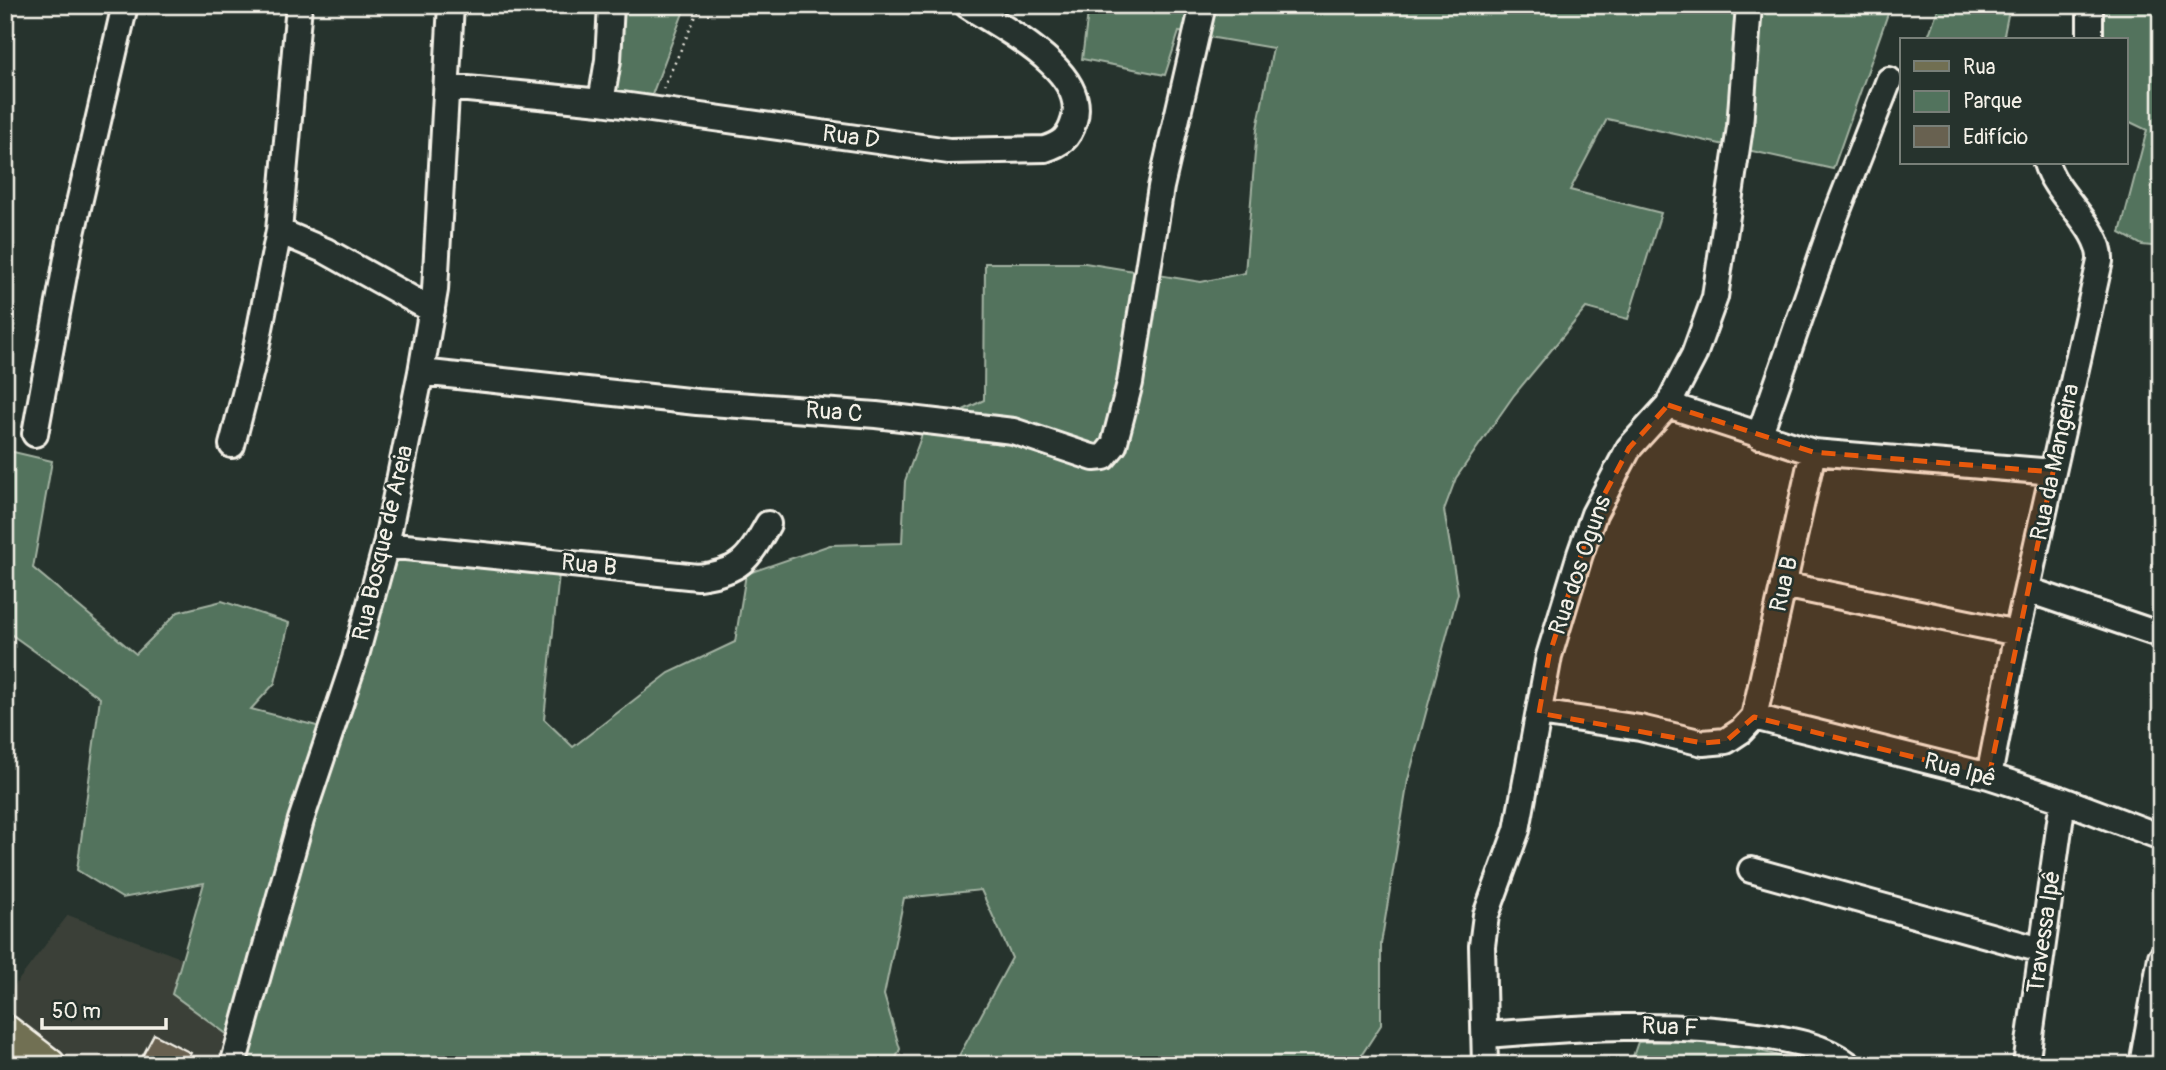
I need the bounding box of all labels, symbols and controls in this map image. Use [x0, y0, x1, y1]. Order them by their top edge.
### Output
legend [1900, 38, 2128, 164]
text: Rua [1963, 54, 1996, 81]
text: Parque [1963, 88, 2022, 115]
street label: Rua D [821, 119, 881, 155]
text: Edifício [1963, 124, 2028, 151]
street label: Rua da Mangeira [2024, 381, 2086, 543]
street label: Rua C [804, 396, 864, 428]
street label: Rua Bosque de Areia [346, 442, 420, 644]
street label: Rua dos Oguns [1543, 491, 1618, 639]
street label: Rua B [560, 548, 618, 582]
street label: Rua B [1764, 553, 1804, 615]
street label: Rua Ipê [1921, 747, 1999, 793]
street label: Travessa Ipê [2021, 869, 2067, 995]
scale bar [42, 986, 166, 1030]
text: 50 m [52, 998, 101, 1025]
street label: Rua F [1641, 1011, 1699, 1043]

